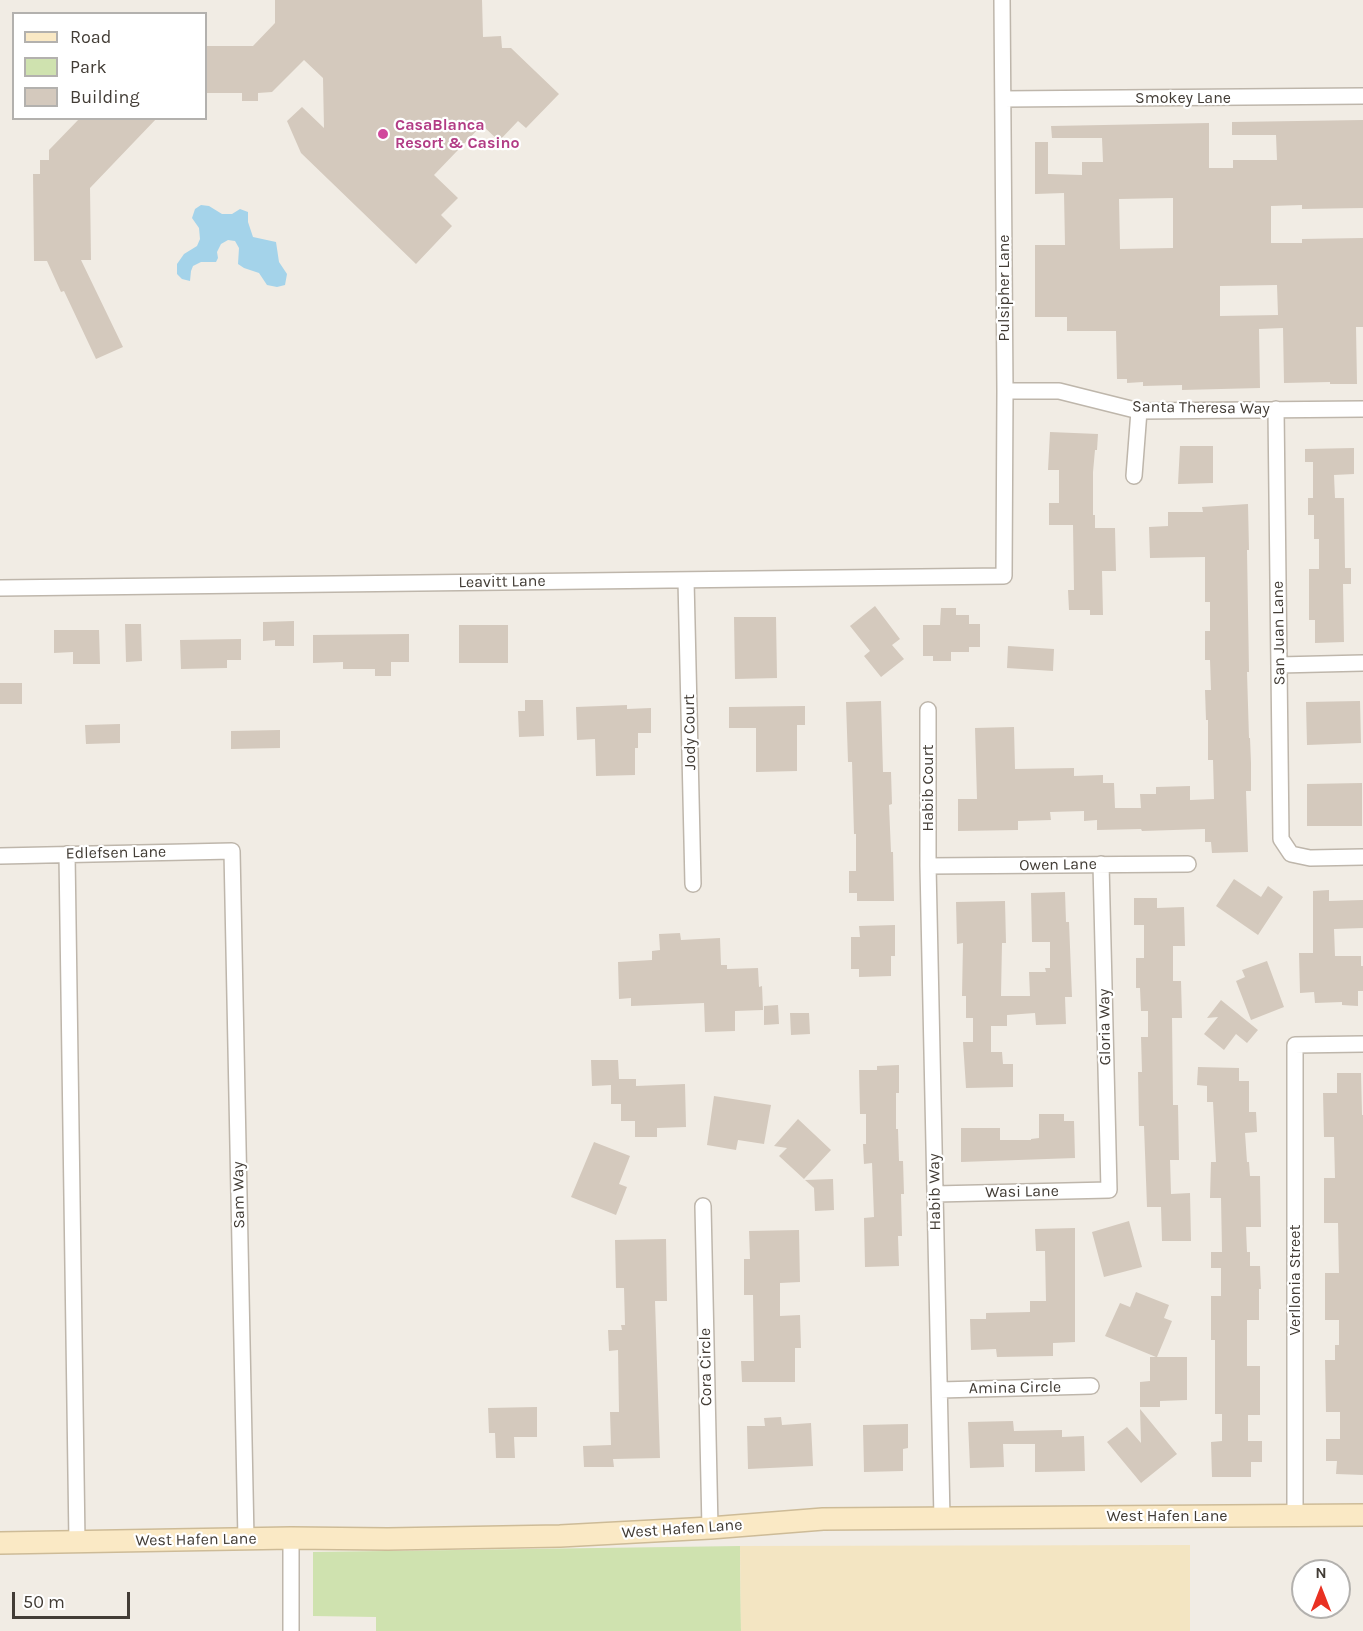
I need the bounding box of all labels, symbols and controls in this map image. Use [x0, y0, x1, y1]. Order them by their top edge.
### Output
legend [12, 12, 207, 120]
text: Road [70, 26, 111, 48]
text: Park [70, 56, 107, 78]
text: Building [70, 86, 140, 108]
street label: Smokey Lane [1135, 88, 1231, 108]
place label: CasaBlanca Resort & Casino [395, 115, 520, 153]
marker: CasaBlanca Resort & Casino [376, 127, 390, 141]
street label: Pulsipher Lane [994, 234, 1014, 342]
street label: Santa Theresa Way [1132, 397, 1270, 419]
street label: Leavitt Lane [458, 572, 546, 592]
street label: San Juan Lane [1268, 581, 1290, 685]
street label: Jody Court [680, 694, 700, 770]
street label: Habib Court [918, 744, 938, 832]
street label: Edlefsen Lane [66, 843, 166, 863]
street label: Owen Lane [1019, 855, 1097, 875]
street label: Gloria Way [1095, 988, 1115, 1066]
street label: Habib Way [925, 1153, 945, 1231]
street label: Sam Way [229, 1161, 249, 1229]
street label: Wasi Lane [985, 1182, 1059, 1202]
street label: Verllonia Street [1285, 1224, 1305, 1336]
street label: Cora Circle [696, 1328, 716, 1406]
street label: Amina Circle [969, 1378, 1061, 1398]
street label: West Hafen Lane [1106, 1506, 1228, 1526]
street label: West Hafen Lane [621, 1515, 743, 1543]
street label: West Hafen Lane [135, 1529, 257, 1551]
north arrow [1291, 1559, 1351, 1619]
text: N [1315, 1563, 1327, 1582]
scale bar [15, 1580, 134, 1618]
text: 50 m [23, 1591, 65, 1613]

